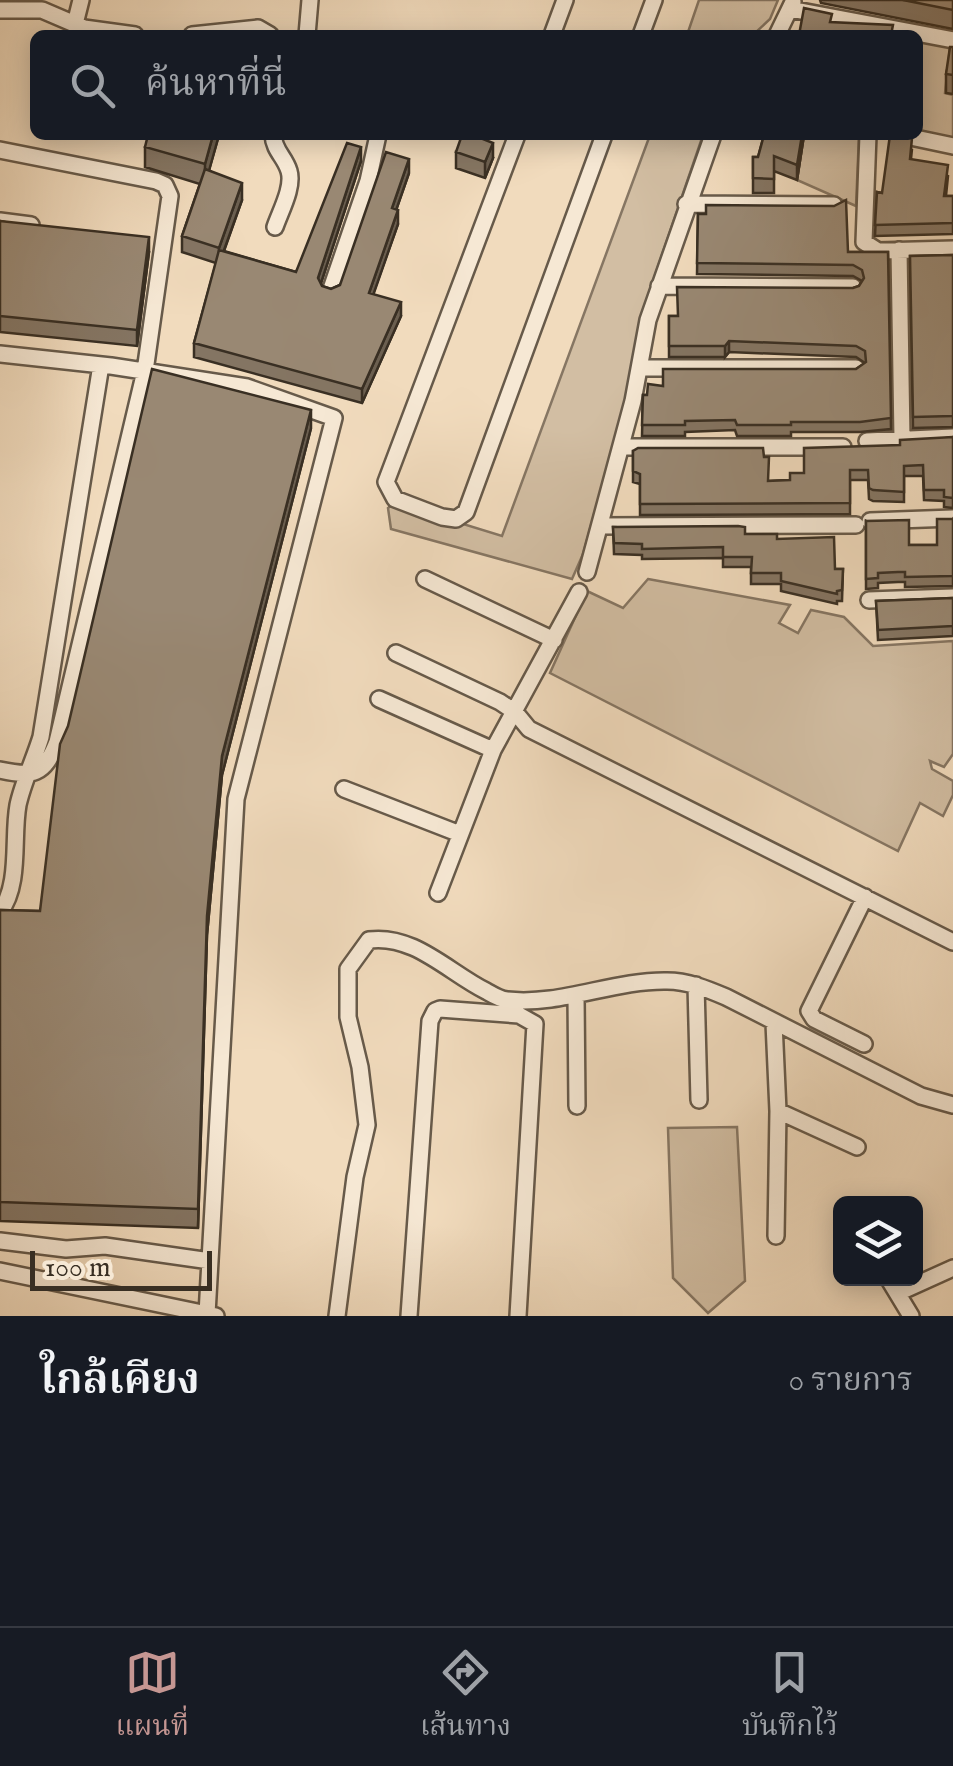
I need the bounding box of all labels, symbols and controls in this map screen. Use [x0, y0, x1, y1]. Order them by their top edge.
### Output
search box [30, 30, 923, 140]
icon: search [65, 58, 120, 113]
text: ค้นหาที่นี่ [145, 61, 286, 109]
map controls [833, 1196, 923, 1286]
button: layers [833, 1196, 923, 1286]
scale bar [30, 1246, 212, 1290]
text: 100 m [45, 1251, 111, 1286]
text: ใกล้เคียง [40, 1355, 200, 1408]
text: 0 รายการ [788, 1361, 913, 1402]
tab: แผนที่ [116, 1645, 189, 1750]
tab: เส้นทาง [420, 1645, 511, 1750]
tab: บันทึกไว้ [742, 1645, 837, 1750]

